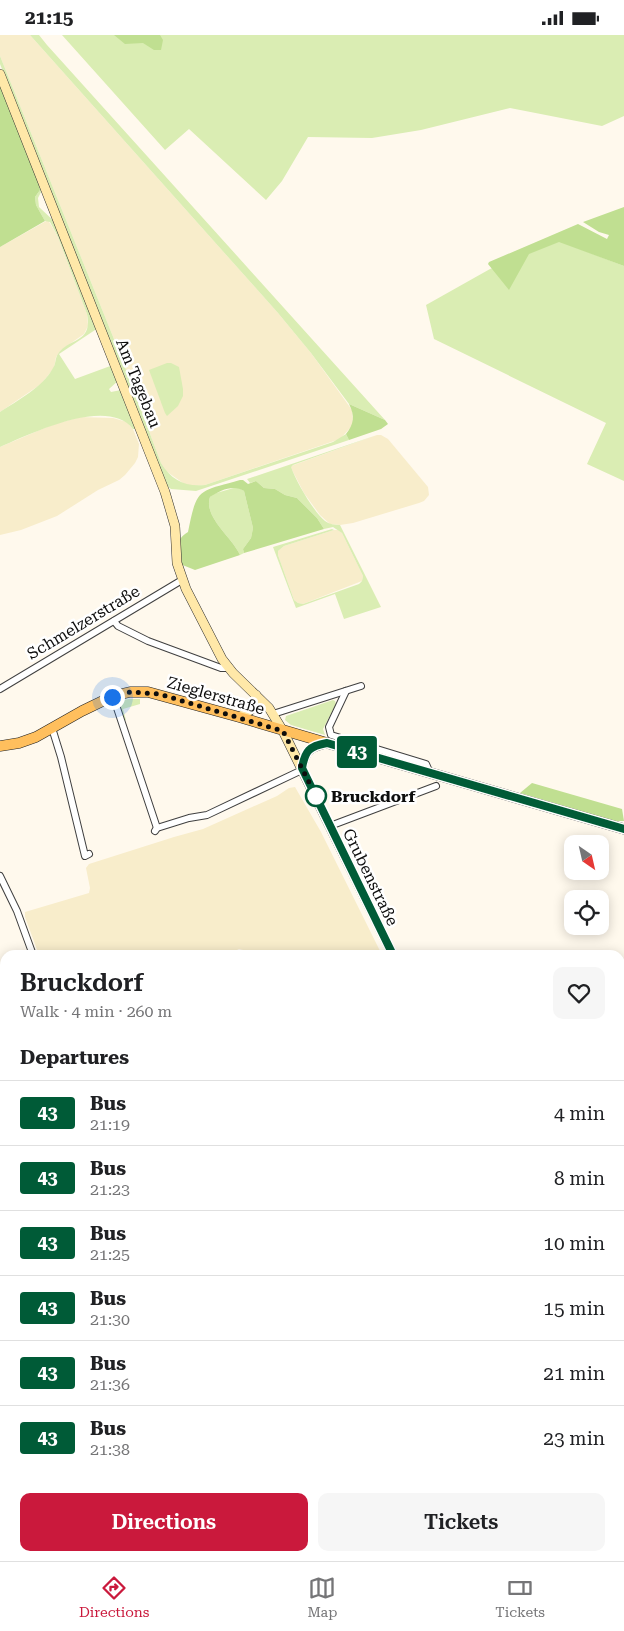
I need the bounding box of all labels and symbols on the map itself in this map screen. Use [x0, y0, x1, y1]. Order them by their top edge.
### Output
street label: Am Tagebau [112, 336, 165, 430]
street label: Schmelzerstraße [24, 581, 143, 664]
street label: Zieglerstraße [165, 672, 267, 719]
your location [100, 685, 125, 710]
line badge: 43 [334, 736, 380, 768]
marker: Bruckdorf [305, 785, 327, 807]
place label: Bruckdorf [331, 787, 416, 806]
street label: Grubenstraße [339, 825, 402, 929]
north arrow [564, 835, 609, 880]

